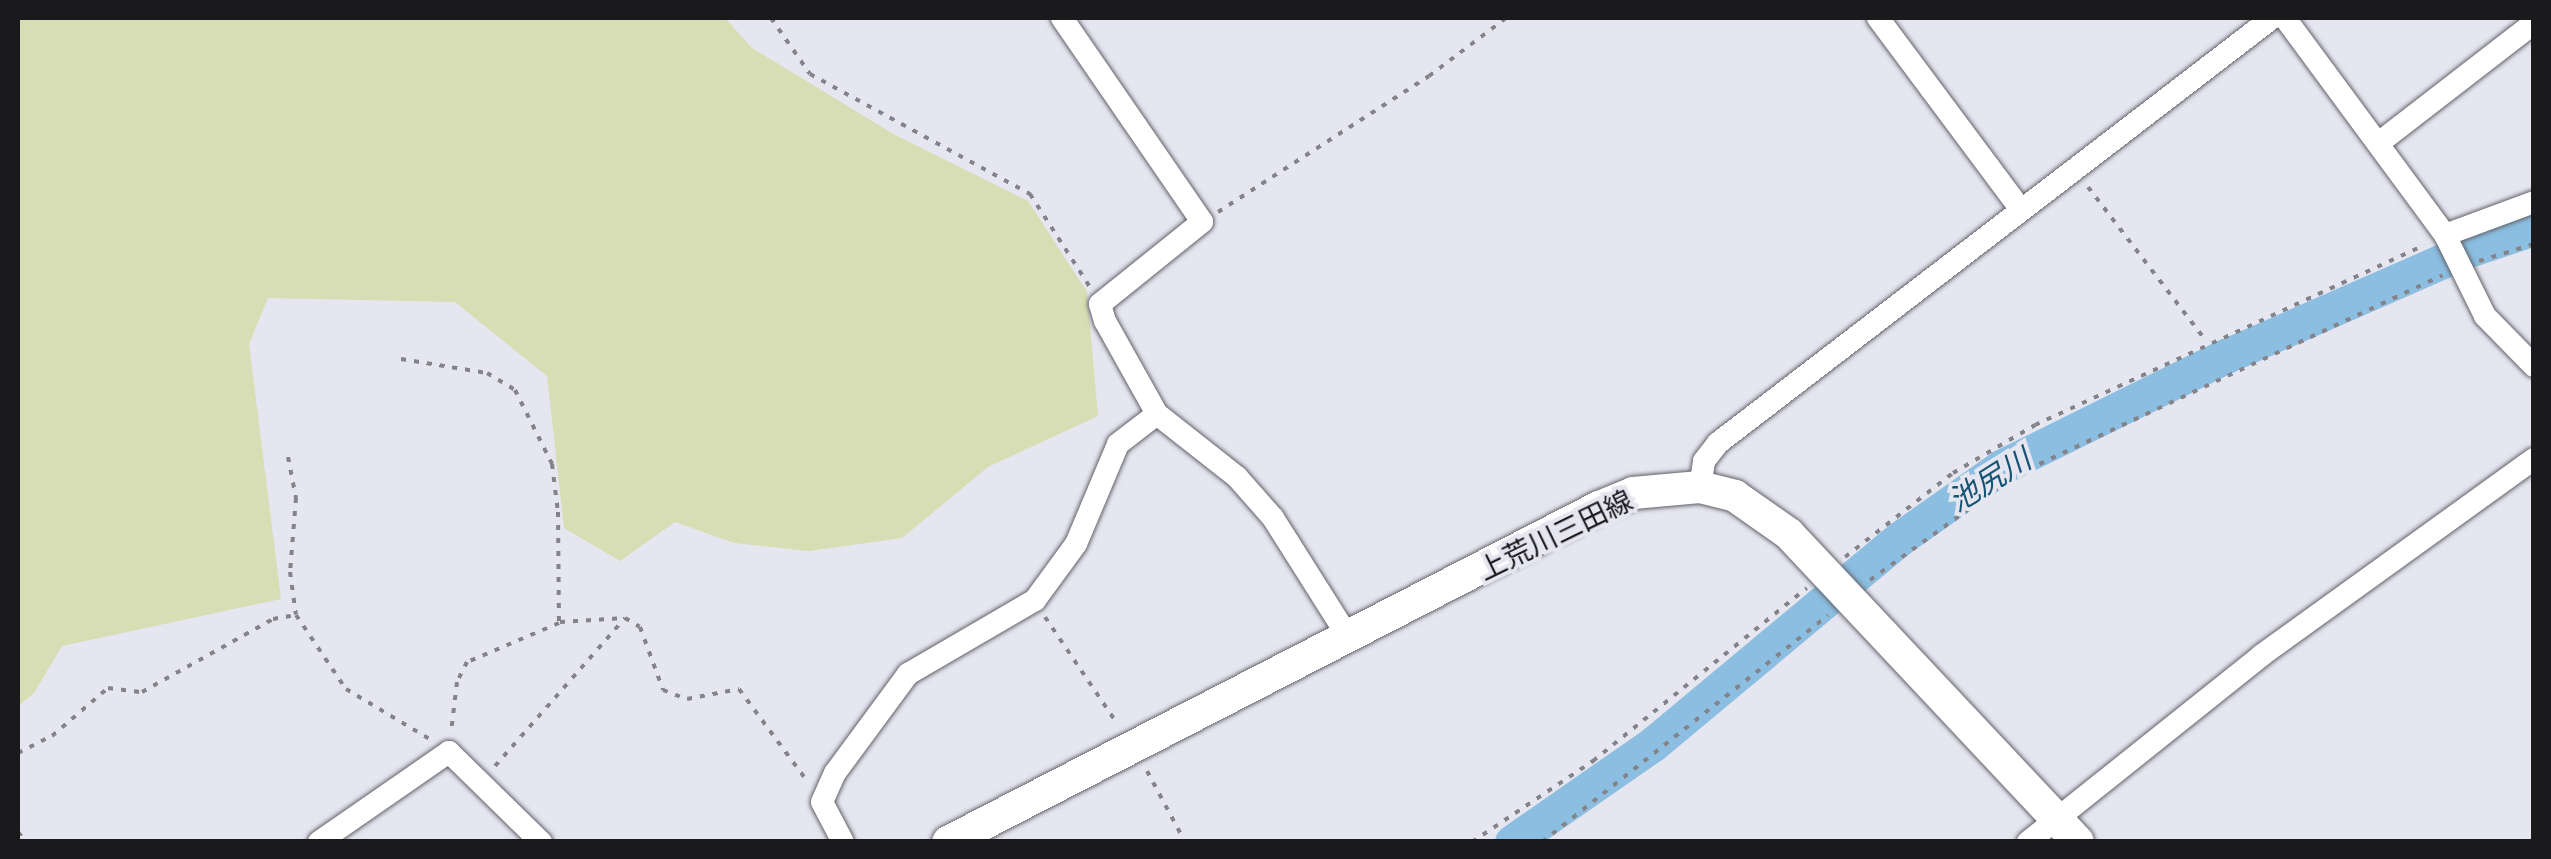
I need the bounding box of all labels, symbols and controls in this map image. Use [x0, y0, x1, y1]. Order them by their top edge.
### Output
water label: 池尻川 [1941, 440, 2037, 518]
street label: 上荒川三田線 [1472, 482, 1638, 586]

